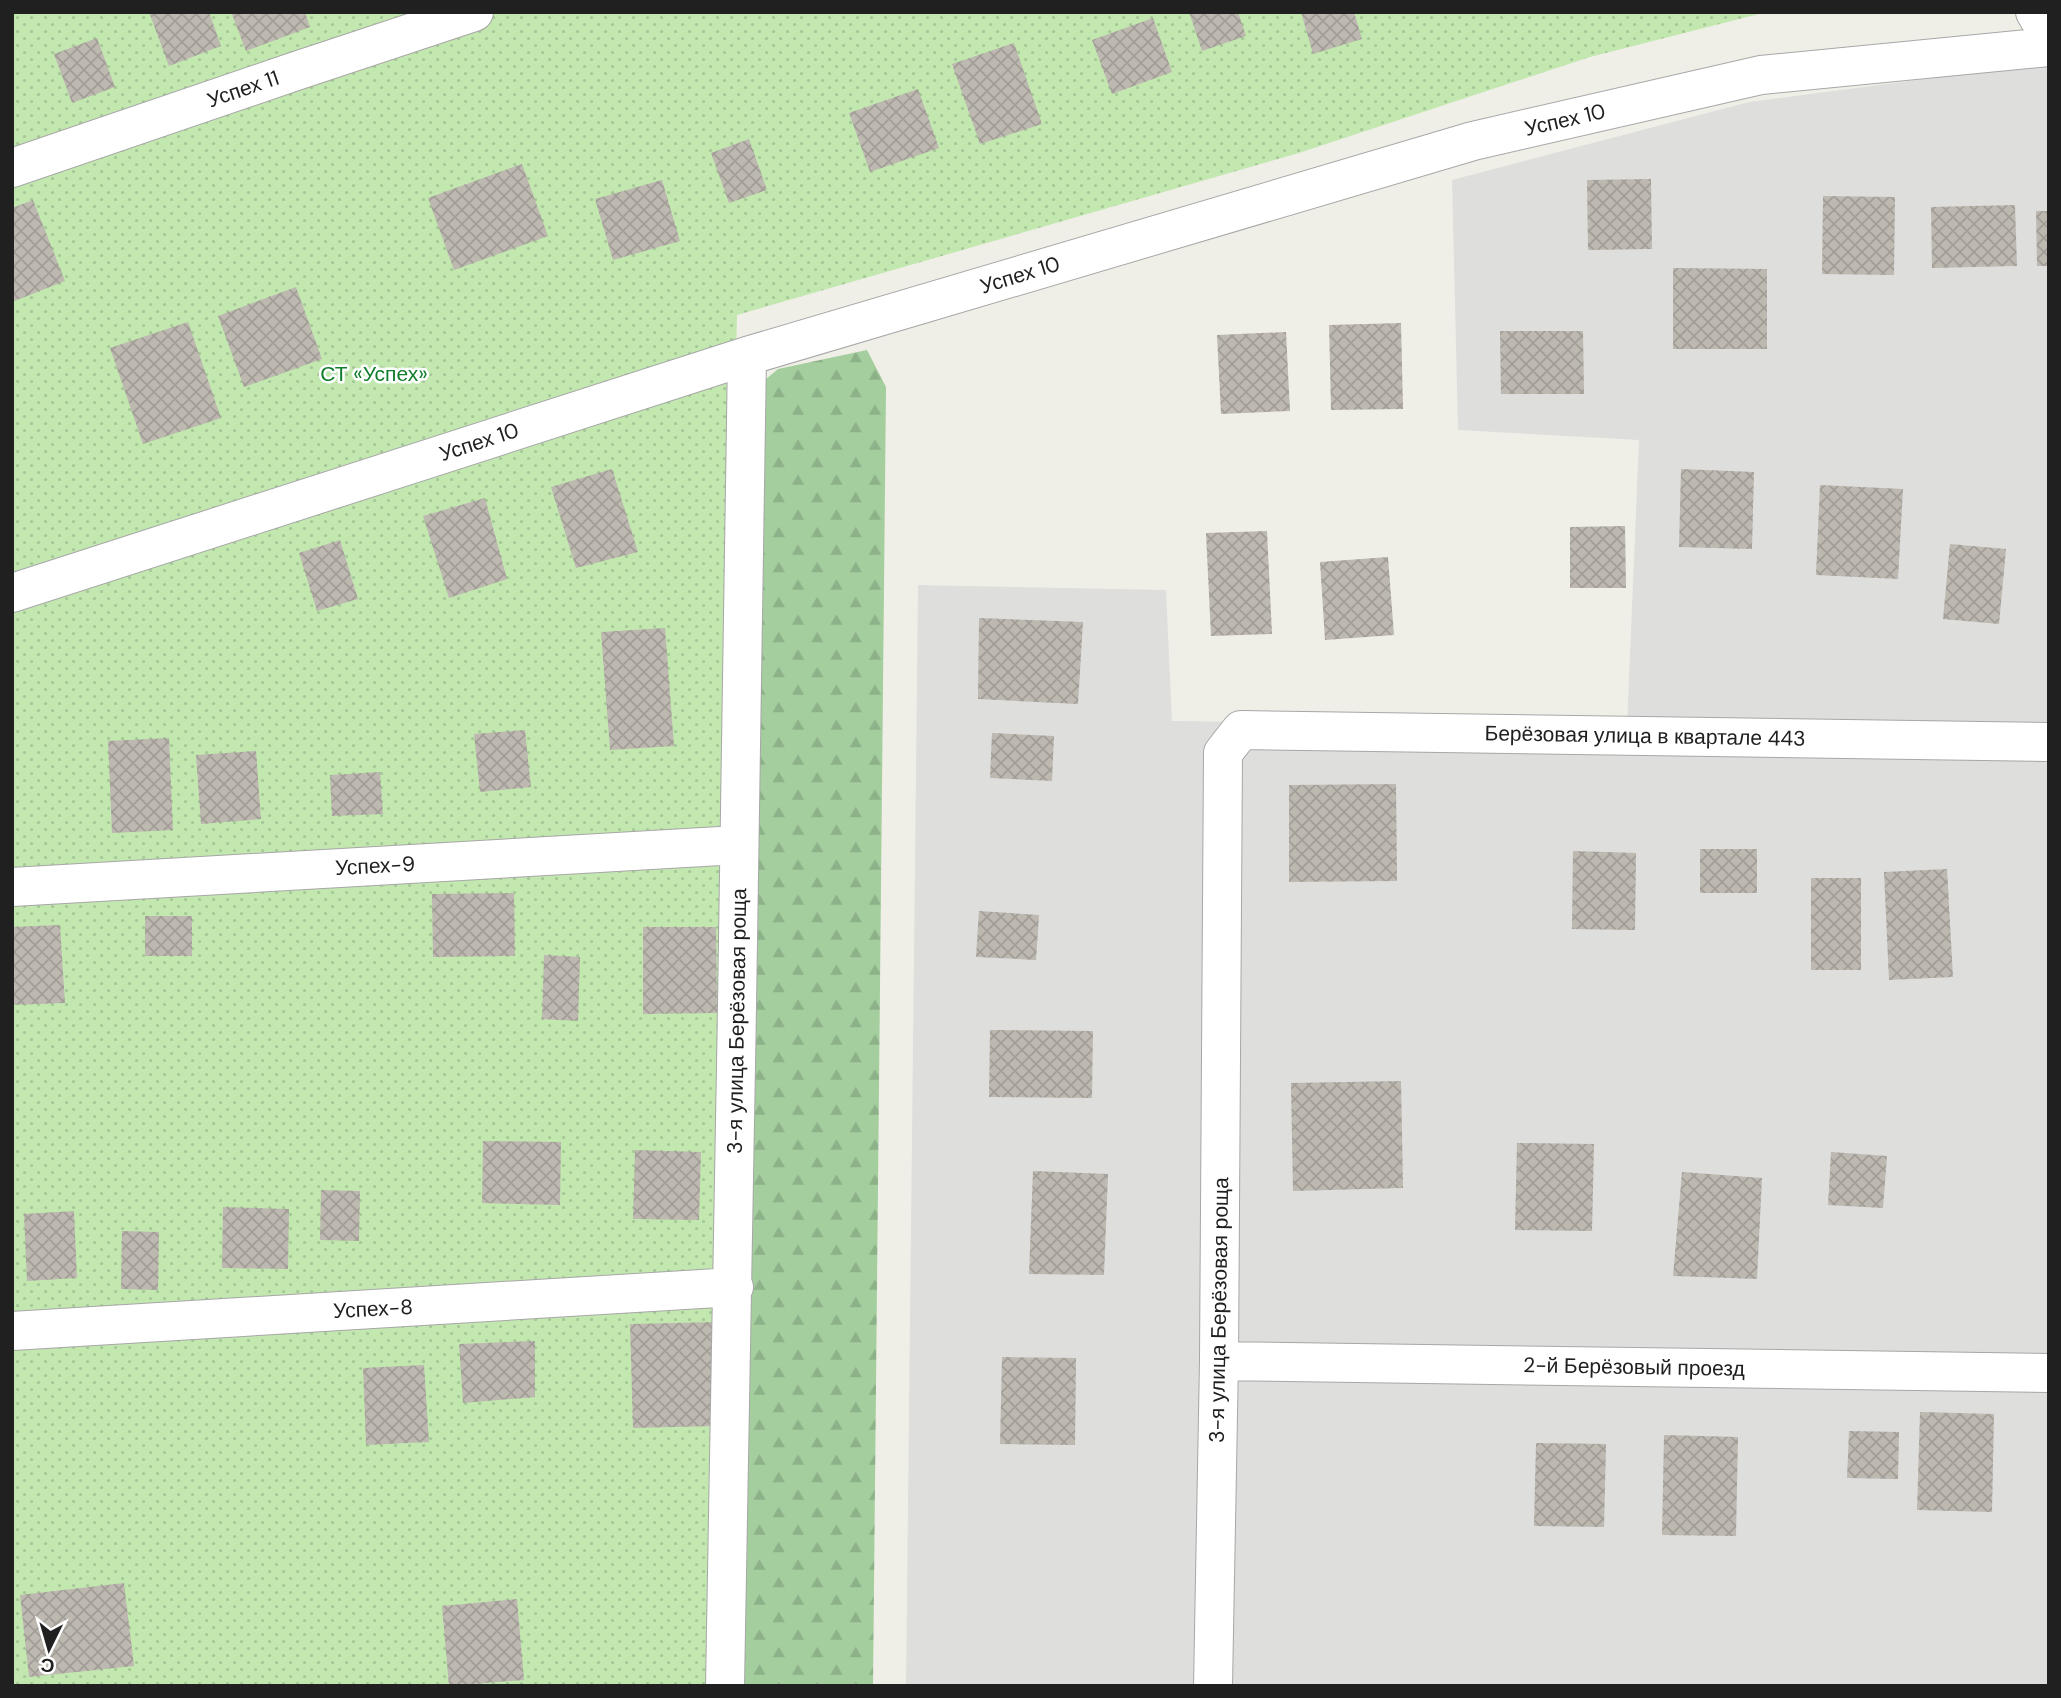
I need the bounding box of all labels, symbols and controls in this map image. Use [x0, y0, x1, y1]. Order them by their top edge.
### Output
street label: Успех 11 [203, 64, 283, 114]
street label: Успех 10 [1522, 97, 1608, 143]
street label: Успех 10 [977, 250, 1063, 300]
park label: СТ «Успех» [320, 360, 428, 388]
street label: Успех 10 [436, 416, 522, 468]
street label: Берёзовая улица в квартале 443 [1484, 719, 1806, 753]
street label: Успех-9 [334, 850, 416, 882]
street label: 3-я улица Берёзовая роща [721, 888, 753, 1154]
street label: 3-я улица Берёзовая роща [1203, 1177, 1235, 1443]
street label: Успех-8 [332, 1293, 414, 1325]
street label: 2-й Берёзовый проезд [1523, 1351, 1745, 1383]
north arrow [14, 1614, 84, 1684]
text: С [39, 1652, 55, 1678]

